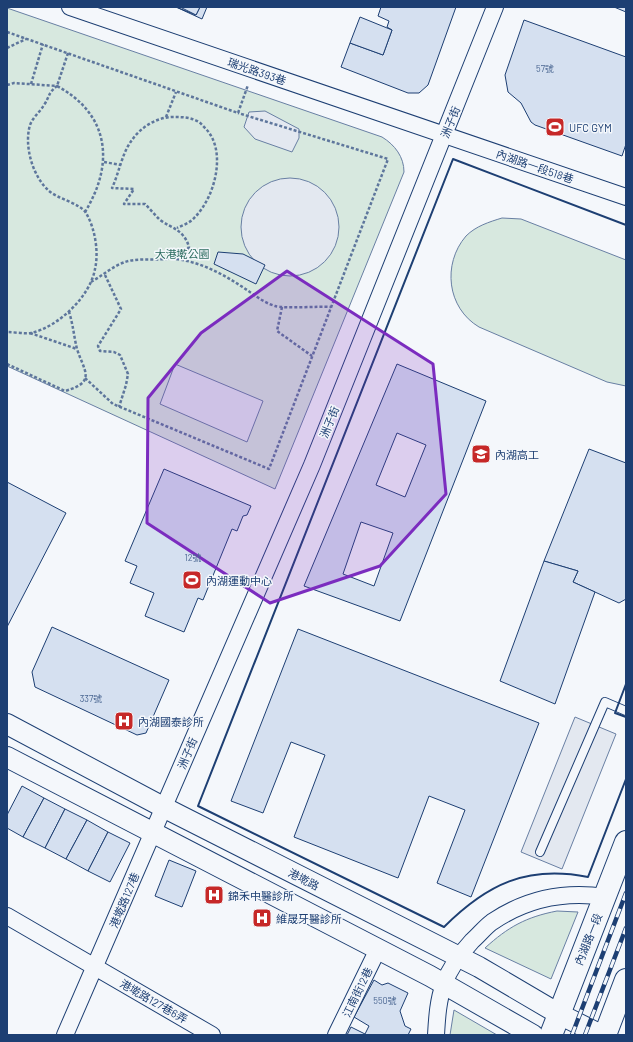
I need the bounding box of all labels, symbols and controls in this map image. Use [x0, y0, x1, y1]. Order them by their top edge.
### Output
street label: 瑞光路393巷 [226, 55, 288, 87]
house number: 57號 [536, 63, 554, 74]
street label: 洲子街 [438, 104, 462, 140]
sports icon: UFC GYM [544, 116, 566, 138]
place label: UFC GYM [569, 121, 612, 134]
street label: 內湖路一段518巷 [495, 147, 575, 185]
park label: 大港墘公園 [155, 247, 210, 260]
street label: 洲子街 [317, 404, 341, 440]
school or university icon: 內湖高工 [470, 443, 492, 465]
place label: 內湖高工 [495, 448, 539, 461]
house number: 12號 [185, 552, 201, 563]
sports icon: 內湖運動中心 [181, 569, 203, 591]
place label: 內湖運動中心 [206, 574, 272, 587]
house number: 337號 [80, 693, 102, 704]
hospital icon: 內湖國泰診所 [113, 710, 135, 732]
place label: 內湖國泰診所 [138, 715, 204, 728]
street label: 洲子街 [175, 735, 199, 771]
street label: 港墘路 [286, 866, 322, 892]
street label: 港墘路127巷 [106, 870, 142, 930]
hospital icon: 錦禾中醫診所 [203, 884, 225, 906]
place label: 錦禾中醫診所 [228, 889, 294, 902]
hospital icon: 維晟牙醫診所 [251, 907, 273, 929]
street label: 內湖路一段 [572, 911, 604, 967]
place label: 維晟牙醫診所 [276, 912, 342, 925]
street label: 江南街12巷 [339, 965, 375, 1019]
street label: 港墘路127巷6弄 [118, 976, 190, 1026]
house number: 550號 [373, 995, 397, 1006]

